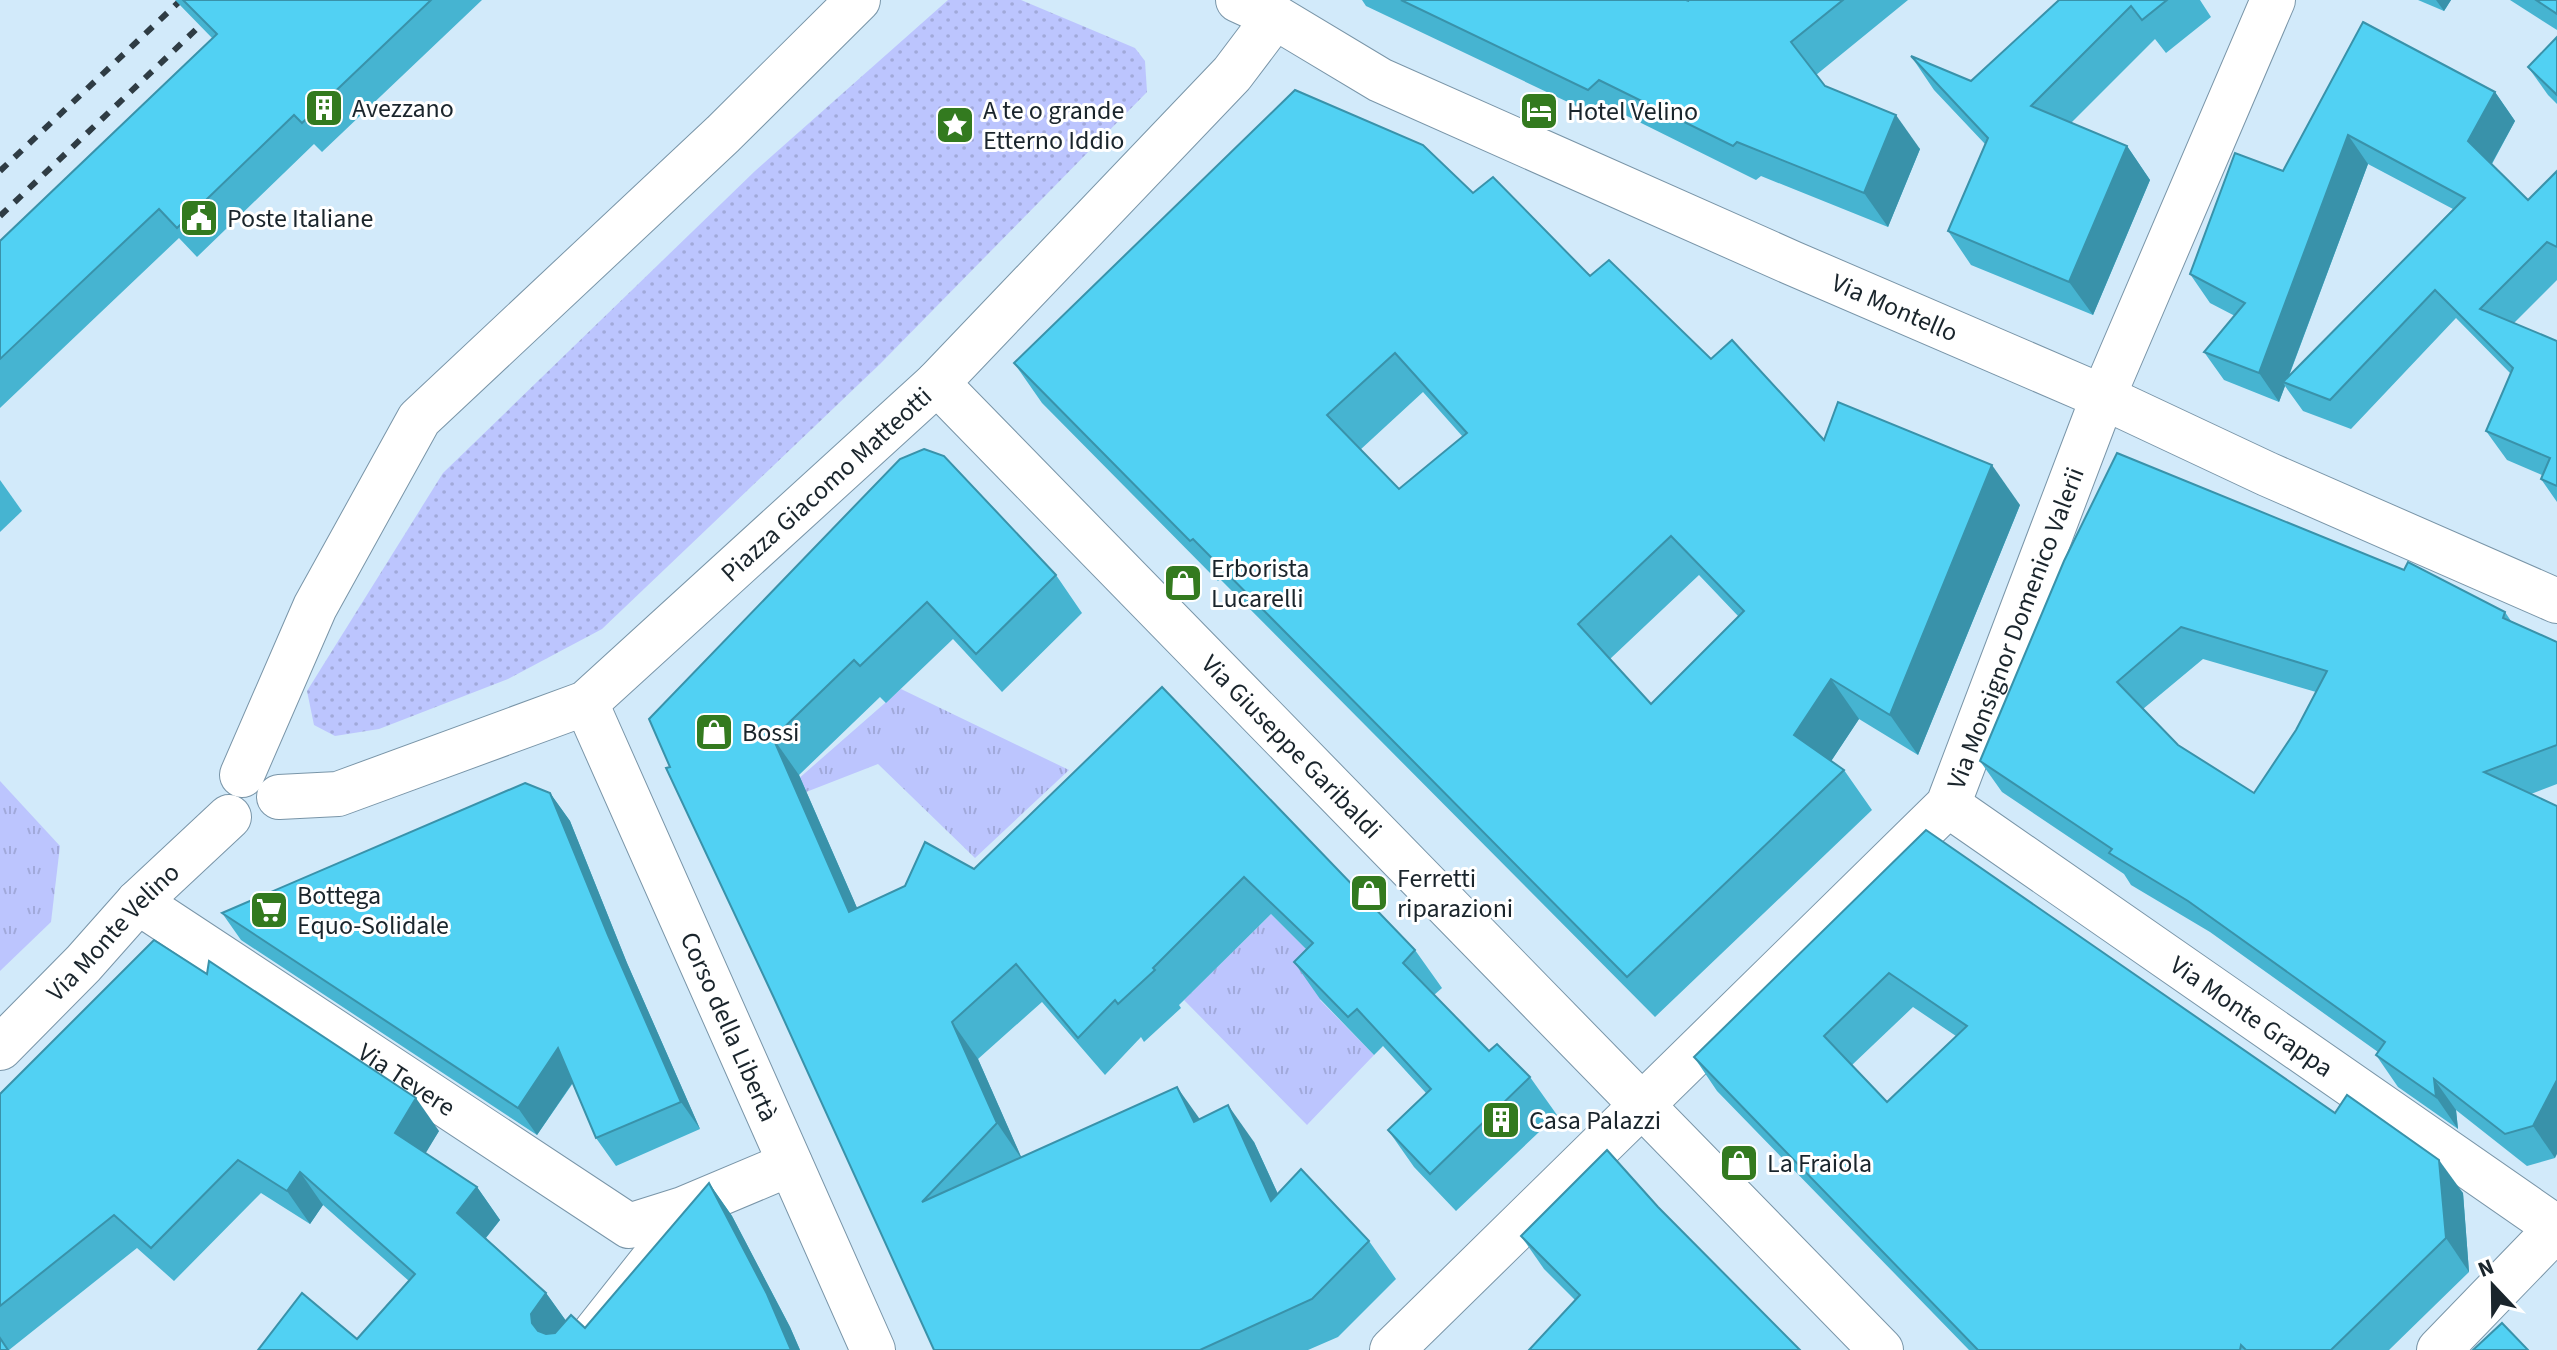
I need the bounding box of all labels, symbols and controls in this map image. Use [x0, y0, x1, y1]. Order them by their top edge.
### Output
building icon: Avezzano [303, 87, 345, 129]
place label: Avezzano [352, 90, 454, 127]
hotel icon: Hotel Velino [1518, 90, 1560, 132]
place label: A te o grande Etterno Iddio [983, 92, 1124, 159]
place label: Hotel Velino [1567, 93, 1698, 130]
place icon: A te o grande Etterno Iddio [934, 104, 976, 146]
public building icon: Poste Italiane [178, 197, 220, 239]
place label: Poste Italiane [227, 200, 373, 237]
street label: Via Montello [1826, 264, 1964, 351]
street label: Piazza Giacomo Matteotti [713, 378, 940, 591]
street label: Via Monsignor Domenico Valerii [1938, 462, 2094, 794]
place label: Erborista Lucarelli [1211, 550, 1309, 617]
shop icon: Erborista Lucarelli [1162, 562, 1204, 604]
street label: Via Giuseppe Garibaldi [1193, 646, 1390, 847]
shop icon: Bossi [693, 711, 735, 753]
place label: Bossi [742, 714, 800, 751]
street label: Via Monte Velino [38, 854, 188, 1010]
place label: Ferretti riparazioni [1397, 860, 1513, 927]
shop icon: Ferretti riparazioni [1348, 872, 1390, 914]
place label: Bottega Equo-Solidale [297, 877, 449, 944]
supermarket icon: Bottega Equo-Solidale [248, 889, 290, 931]
street label: Corso della Libertà [671, 926, 787, 1127]
street label: Via Monte Grappa [2163, 947, 2341, 1086]
street label: Via Tevere [350, 1034, 463, 1125]
building icon: Casa Palazzi [1480, 1099, 1522, 1141]
place label: Casa Palazzi [1529, 1102, 1661, 1139]
shop icon: La Fraiola [1718, 1142, 1760, 1184]
place label: La Fraiola [1767, 1145, 1872, 1182]
north arrow [2453, 1246, 2533, 1326]
text: N [2473, 1251, 2499, 1286]

